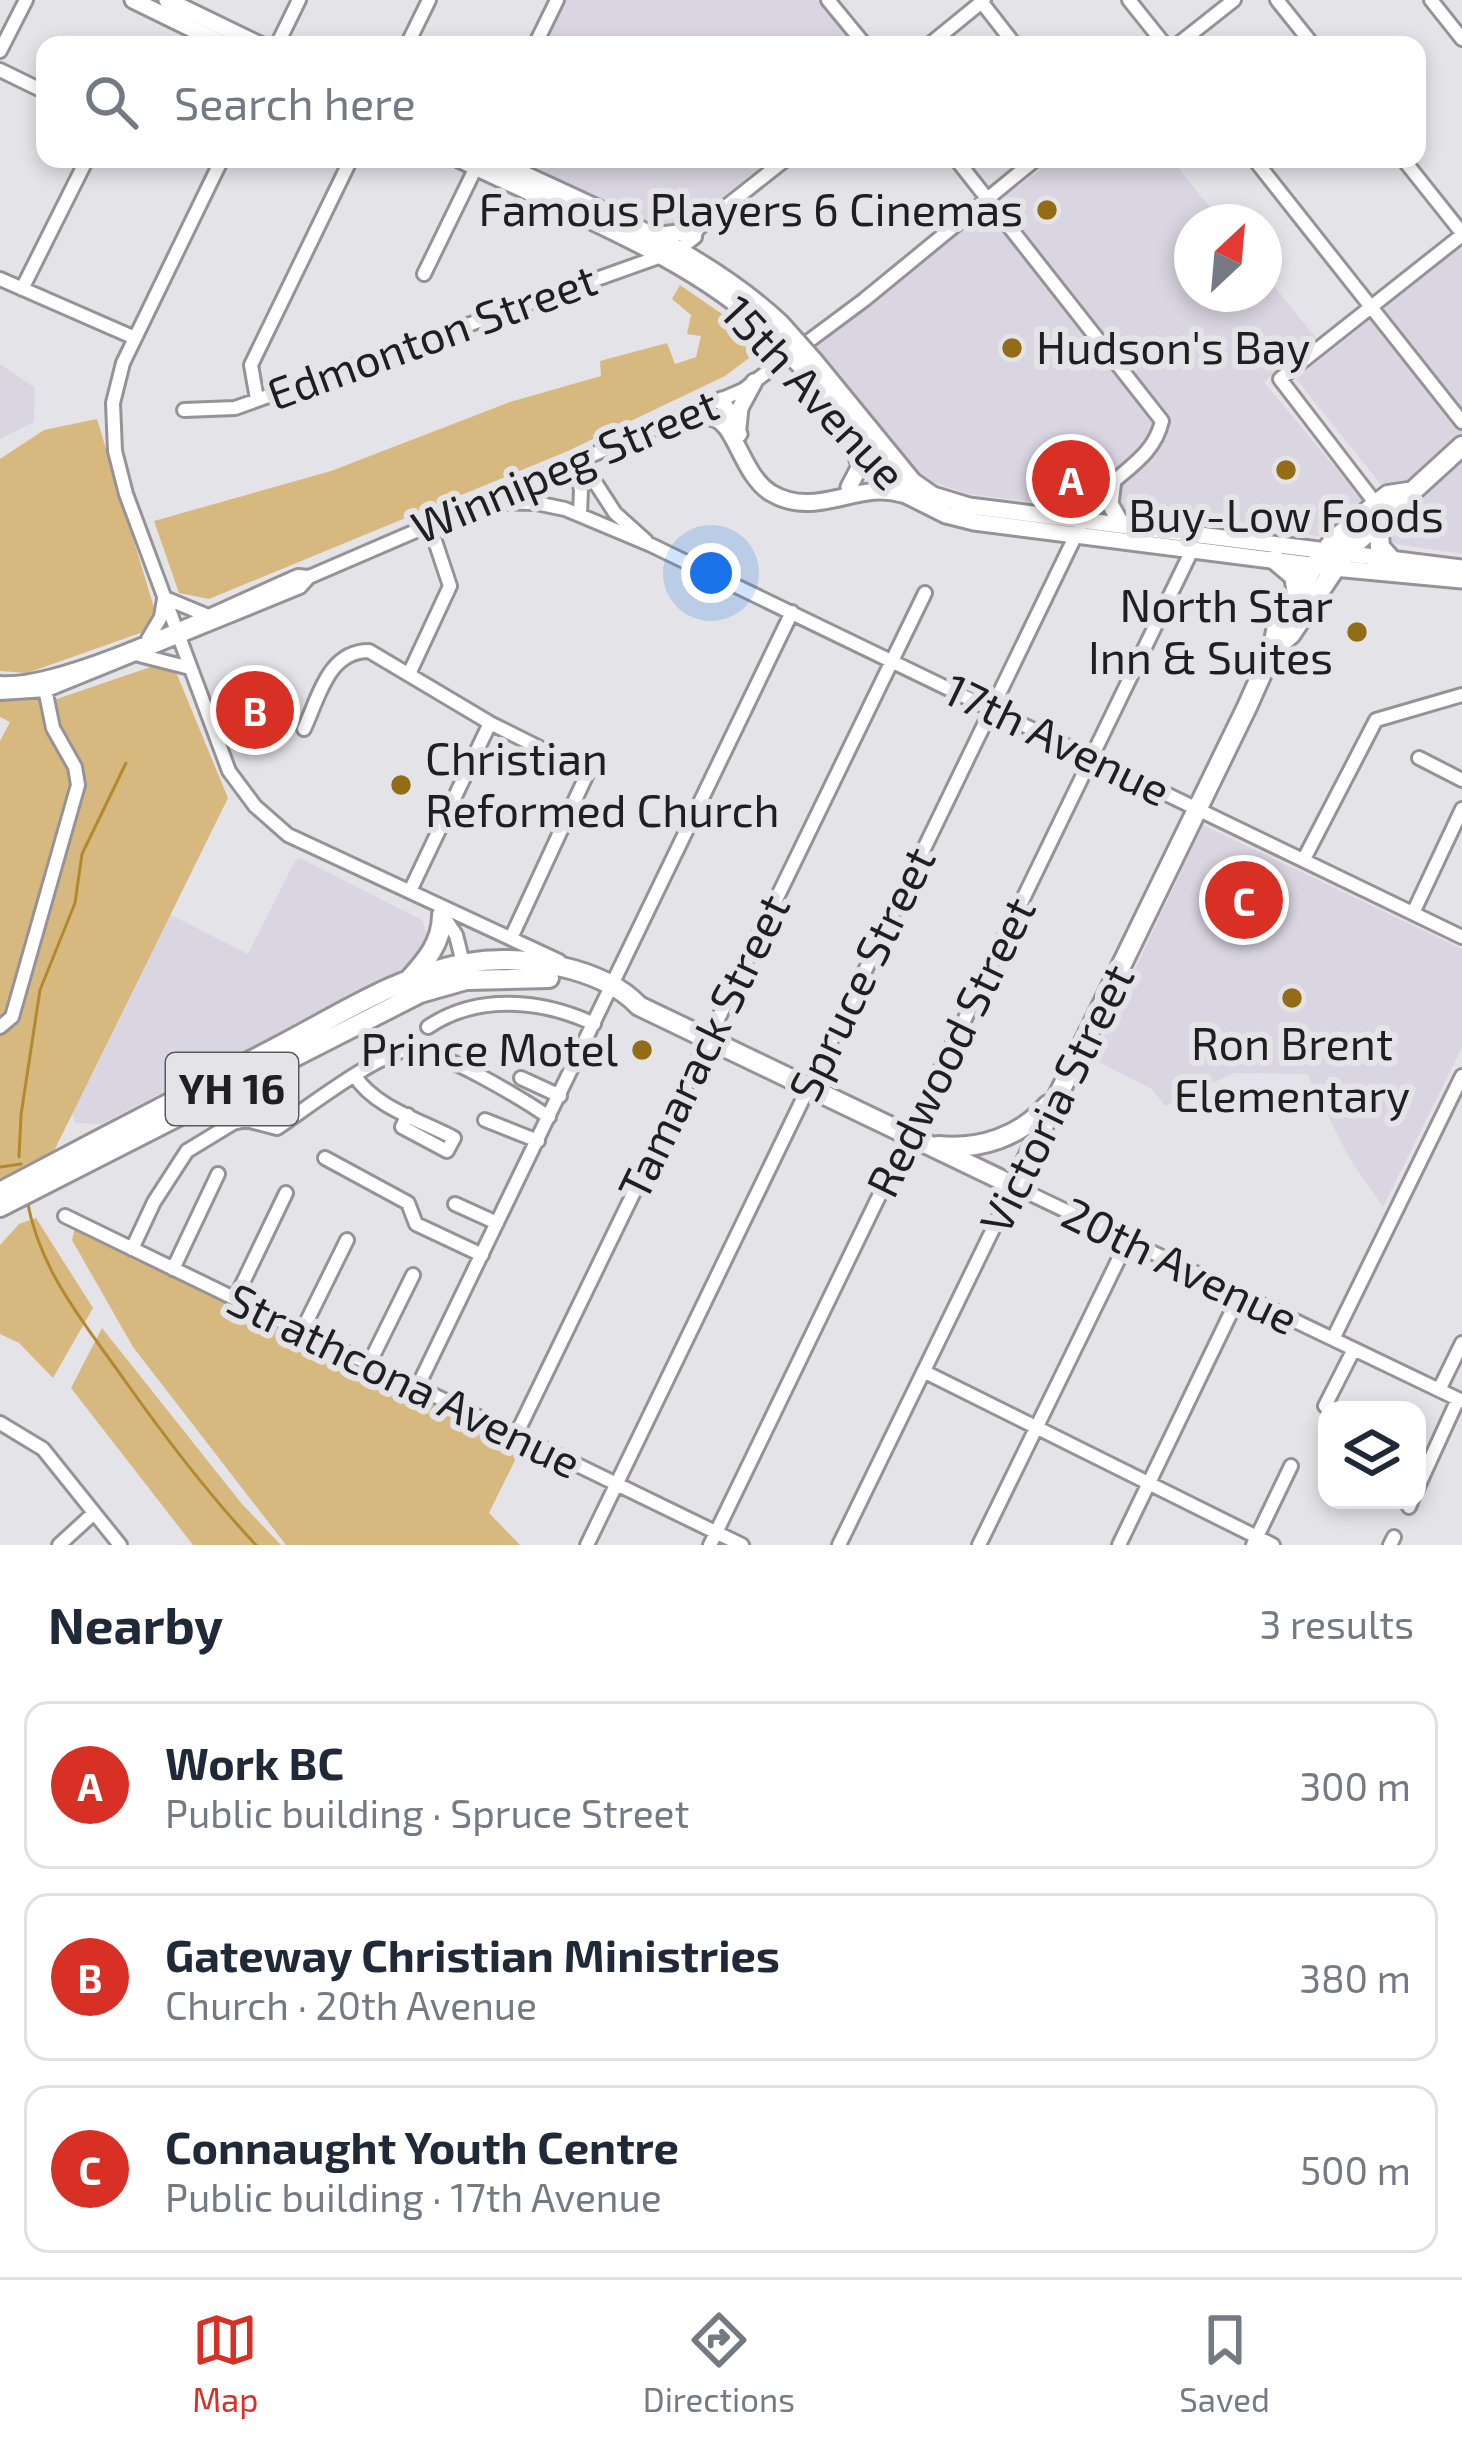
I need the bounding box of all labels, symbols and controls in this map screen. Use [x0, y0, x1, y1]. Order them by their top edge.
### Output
search box [36, 36, 1426, 168]
icon: search [78, 69, 144, 135]
text: Search here [174, 75, 416, 129]
place label: Famous Players 6 Cinemas [478, 181, 1023, 235]
marker: Famous Players 6 Cinemas [1034, 197, 1060, 223]
north arrow [1174, 204, 1282, 312]
street label: Edmonton Street [259, 251, 603, 420]
street label: 15th Avenue [711, 284, 918, 500]
place label: Hudson's Bay [1036, 319, 1310, 373]
marker: Hudson's Bay [999, 335, 1025, 361]
street label: Winnipeg Street [403, 375, 726, 553]
pin: A [1032, 434, 1110, 524]
marker: Buy-Low Foods [1273, 457, 1299, 483]
place label: Buy-Low Foods [1128, 487, 1444, 541]
your location [681, 543, 741, 603]
place label: North Star Inn & Suites [1088, 577, 1333, 683]
marker: North Star Inn & Suites [1344, 619, 1370, 645]
street label: 17th Avenue [936, 660, 1179, 816]
pin: B [216, 665, 294, 755]
place label: Christian Reformed Church [425, 730, 780, 836]
marker: Christian Reformed Church [388, 772, 414, 798]
street label: Spruce Street [775, 837, 945, 1109]
pin: C [1205, 855, 1283, 945]
street label: Tamarack Street [605, 885, 799, 1208]
street label: Redwood Street [853, 888, 1045, 1205]
street label: Victoria Street [967, 955, 1144, 1241]
marker: Ron Brent Elementary [1279, 985, 1305, 1011]
place label: Ron Brent Elementary [1174, 1015, 1410, 1121]
place label: Prince Motel [361, 1021, 618, 1075]
marker: Prince Motel [629, 1037, 655, 1063]
road number: YH 16 [166, 1053, 298, 1125]
street label: 20th Avenue [1054, 1184, 1308, 1344]
street label: Strathcona Avenue [220, 1270, 590, 1488]
map controls [1318, 1401, 1426, 1509]
button: layers [1318, 1401, 1426, 1509]
text: Nearby [48, 1593, 223, 1654]
text: 3 results [1260, 1600, 1414, 1647]
text: Work BC [165, 1735, 344, 1789]
text: A [77, 1762, 103, 1809]
text: 300 m [1299, 1762, 1411, 1809]
text: Public building · Spruce Street [165, 1789, 689, 1836]
text: Gateway Christian Ministries [165, 1927, 780, 1981]
text: B [78, 1954, 102, 2001]
text: 380 m [1299, 1954, 1411, 2001]
text: Church · 20th Avenue [165, 1981, 537, 2028]
text: Connaught Youth Centre [165, 2119, 679, 2173]
text: C [79, 2146, 101, 2193]
text: 500 m [1300, 2146, 1411, 2193]
text: Public building · 17th Avenue [165, 2173, 662, 2220]
tab: Map [192, 2307, 258, 2419]
tab: Directions [643, 2307, 795, 2419]
tab: Saved [1179, 2307, 1270, 2419]

